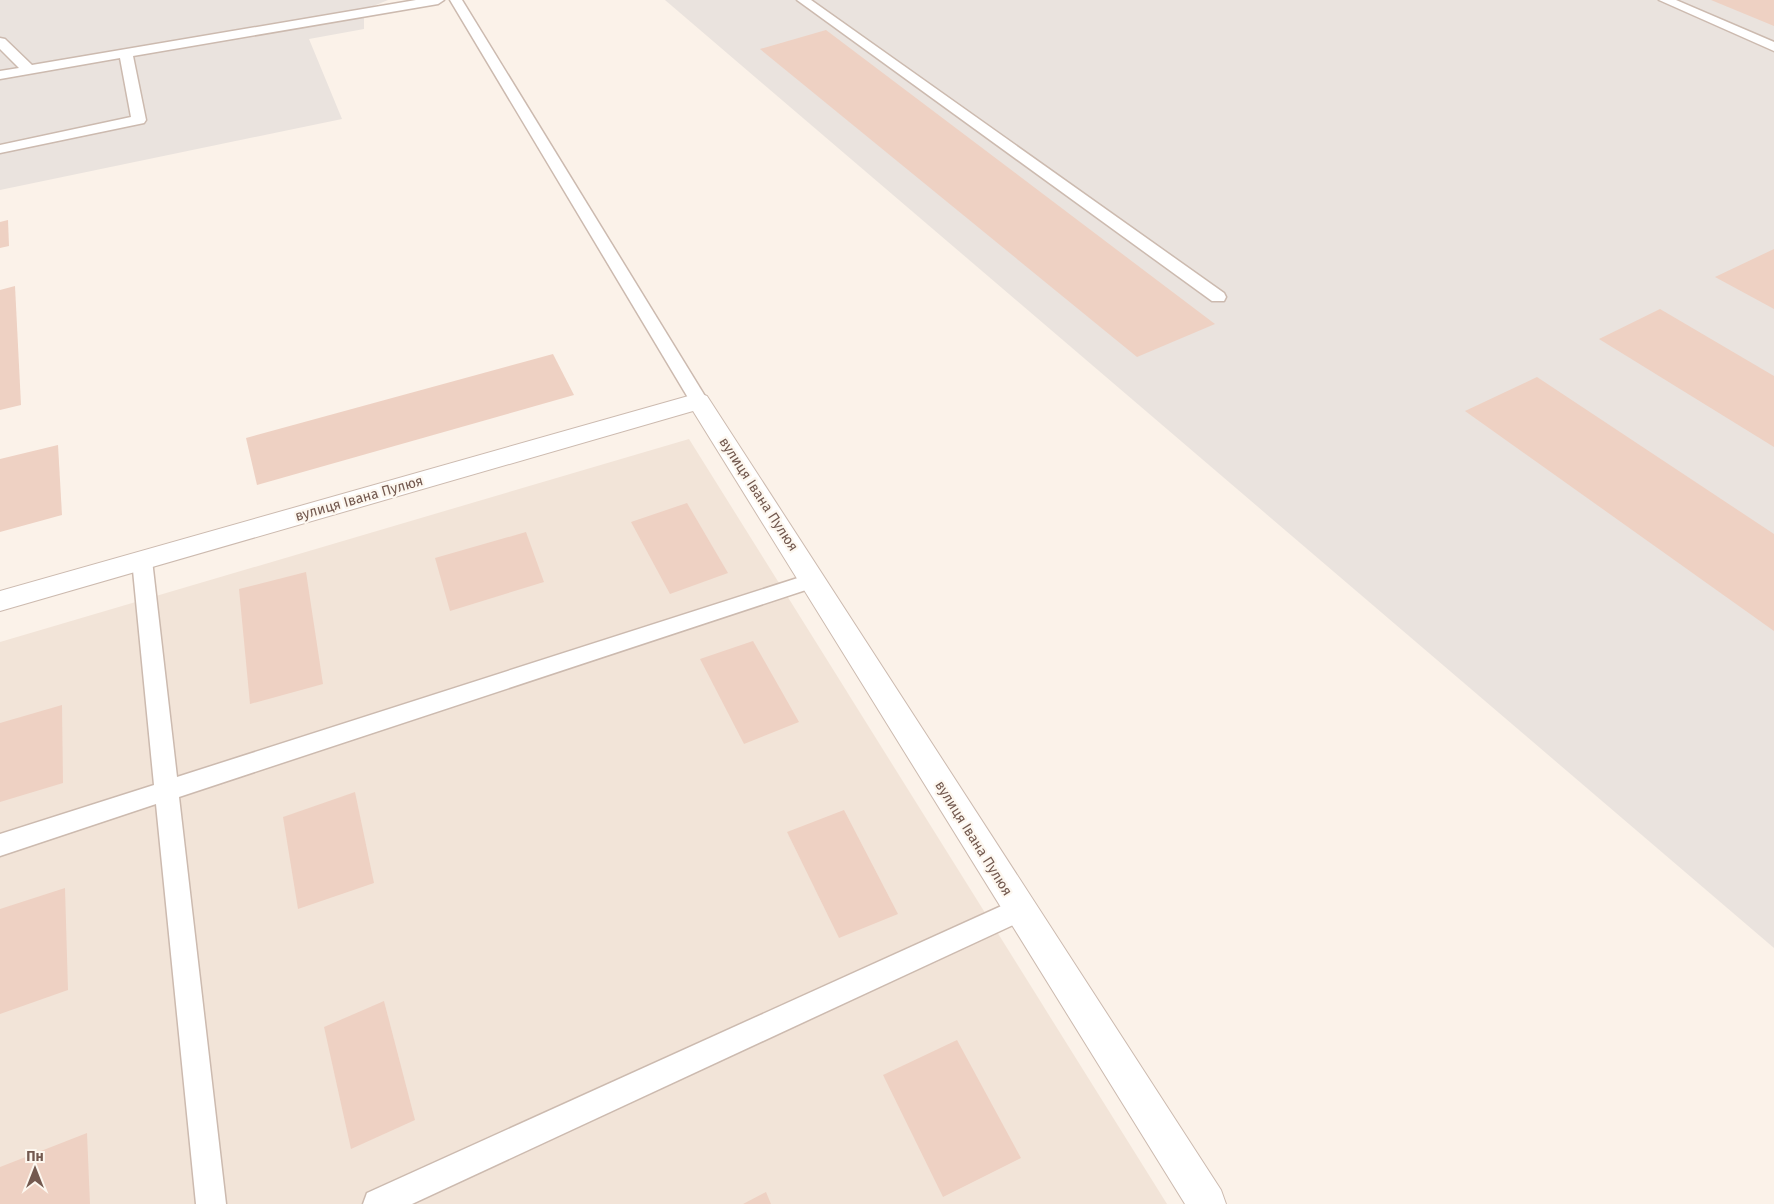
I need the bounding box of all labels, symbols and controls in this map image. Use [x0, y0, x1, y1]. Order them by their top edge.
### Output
street label: вулиця Івана Пулюя [715, 434, 802, 554]
street label: вулиця Івана Пулюя [293, 472, 425, 525]
street label: вулиця Івана Пулюя [931, 778, 1016, 899]
north arrow [10, 1144, 60, 1194]
text: Пн [26, 1148, 44, 1165]

